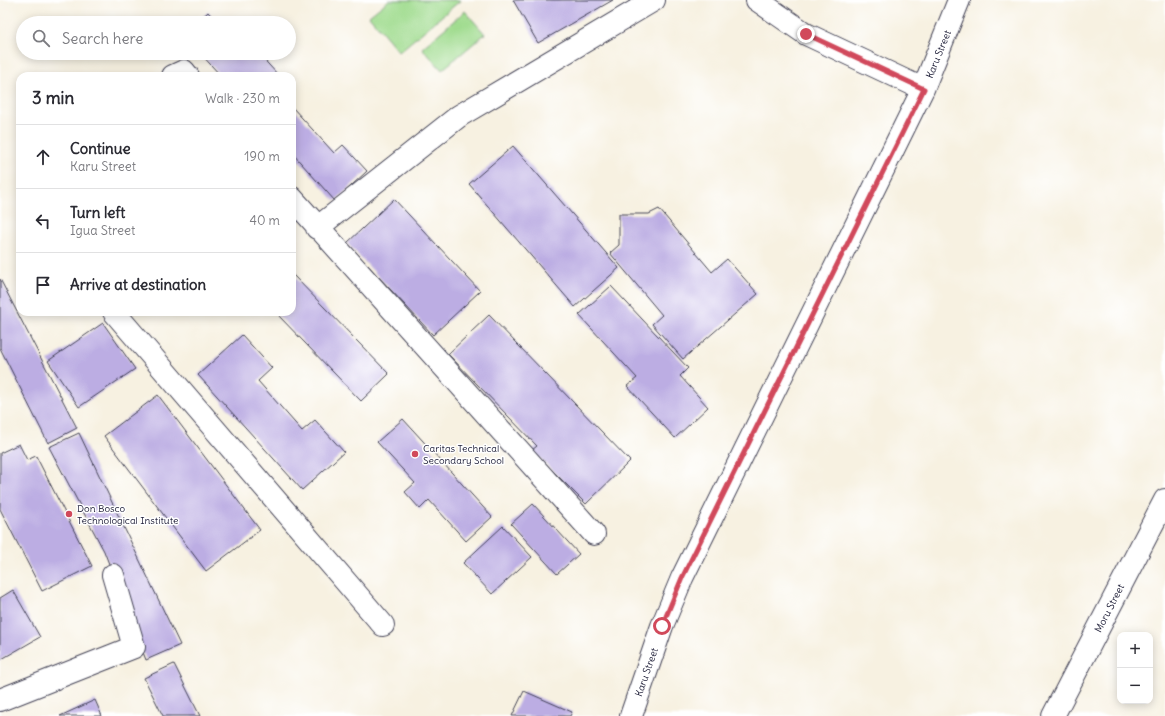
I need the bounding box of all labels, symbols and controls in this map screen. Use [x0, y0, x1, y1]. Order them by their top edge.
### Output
search box [16, 16, 296, 60]
route end [797, 25, 815, 43]
icon: search [30, 27, 52, 49]
street label: Karu Street [923, 28, 954, 80]
text: Search here [62, 29, 143, 48]
text: 3 min [32, 87, 74, 109]
text: Walk · 230 m [205, 90, 280, 107]
text: Continue [70, 139, 131, 158]
icon: ahead [32, 146, 54, 168]
text: 190 m [244, 148, 280, 165]
text: Karu Street [70, 158, 136, 175]
text: Turn left [70, 203, 125, 222]
icon: left [32, 210, 54, 232]
text: 40 m [249, 212, 280, 229]
text: Igua Street [70, 222, 135, 239]
icon: arrive [32, 274, 54, 296]
text: Arrive at destination [70, 275, 206, 294]
place label: Caritas Technical Secondary School [423, 442, 504, 467]
marker: Caritas Technical Secondary School [410, 449, 420, 459]
place label: Don Bosco Technological Institute [77, 502, 178, 527]
marker: Don Bosco Technological Institute [64, 509, 74, 519]
street label: Moru Street [1092, 581, 1127, 635]
route start [653, 617, 671, 635]
map controls [1117, 632, 1153, 704]
button: + [1117, 632, 1153, 668]
street label: Karu Street [632, 645, 661, 698]
button: − [1117, 668, 1153, 704]

